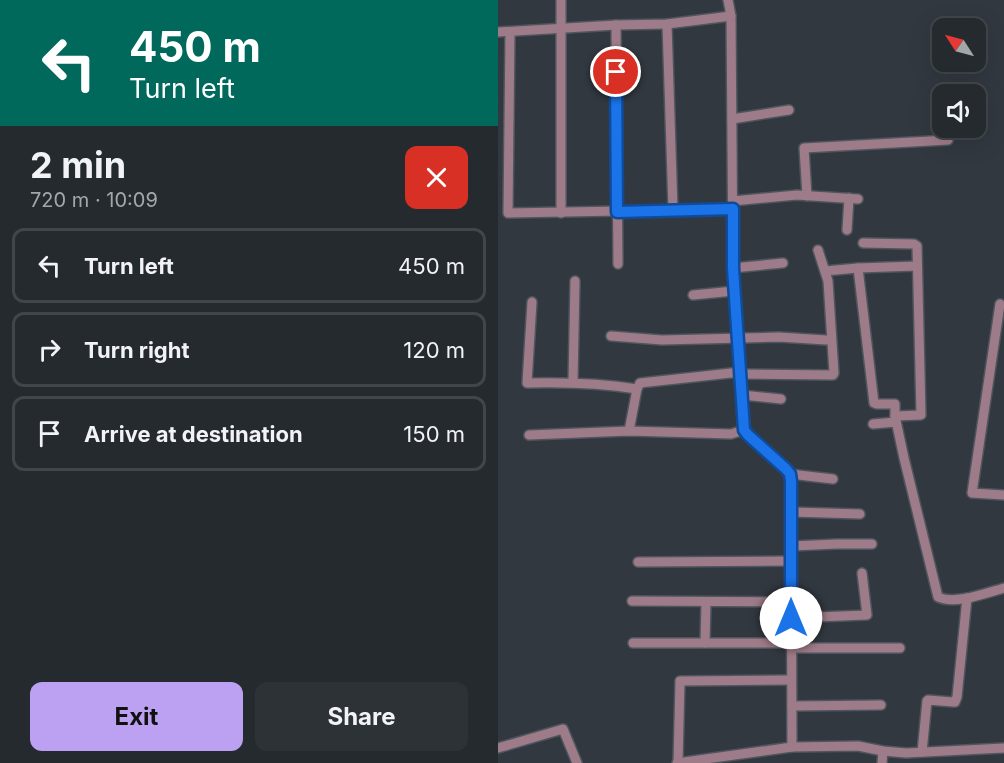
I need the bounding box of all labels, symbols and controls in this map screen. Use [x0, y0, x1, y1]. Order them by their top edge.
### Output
north arrow [932, 18, 986, 72]
map controls [932, 18, 986, 138]
text: 450 m [129, 21, 261, 72]
icon: left [30, 24, 108, 102]
pin [590, 46, 641, 97]
icon: arrive [599, 55, 632, 88]
text: Turn left [129, 72, 235, 105]
button: sound [932, 84, 986, 138]
text: 2 min [30, 143, 126, 187]
button: close [405, 146, 468, 209]
text: 720 m · 10:09 [30, 188, 158, 212]
icon: left [33, 249, 66, 282]
text: Turn left [84, 253, 174, 279]
text: 450 m [398, 253, 465, 279]
icon: right [33, 333, 66, 366]
text: Turn right [84, 337, 190, 363]
text: 120 m [403, 337, 465, 363]
icon: arrive [33, 417, 66, 450]
text: Arrive at destination [84, 421, 303, 447]
text: 150 m [403, 421, 465, 447]
position arrow [759, 586, 823, 650]
button: Exit [30, 682, 243, 751]
button: Share [255, 682, 468, 751]

